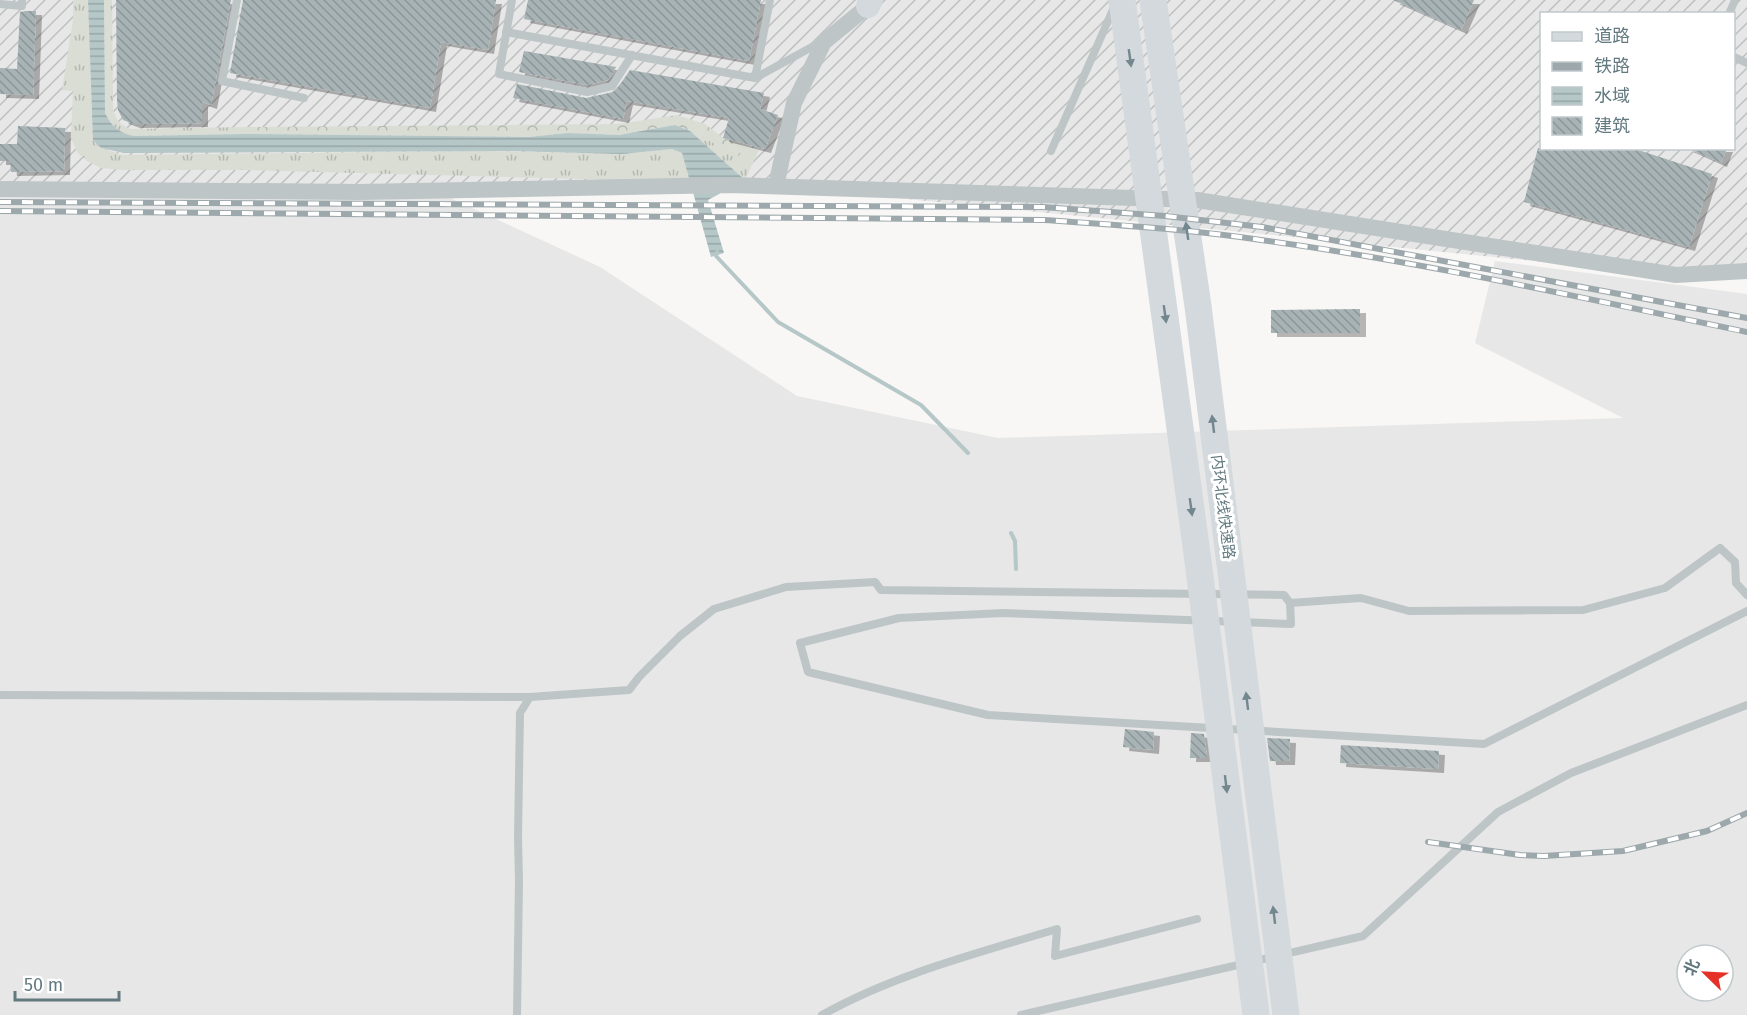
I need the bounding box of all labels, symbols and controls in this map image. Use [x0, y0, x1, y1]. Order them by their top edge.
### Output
legend [1540, 12, 1735, 150]
text: 道路 [1594, 25, 1630, 47]
one-way arrow [1125, 49, 1134, 68]
text: 铁路 [1594, 55, 1630, 77]
text: 水域 [1594, 85, 1630, 107]
text: 建筑 [1594, 115, 1630, 137]
one-way arrow [1182, 221, 1191, 240]
one-way arrow [1160, 304, 1169, 323]
one-way arrow [1208, 415, 1217, 434]
street label: 内环北线快速路 [1208, 454, 1238, 560]
one-way arrow [1186, 497, 1195, 516]
one-way arrow [1242, 691, 1252, 710]
one-way arrow [1222, 774, 1231, 793]
one-way arrow [1269, 906, 1279, 925]
north arrow [1675, 943, 1735, 1003]
text: 北 [1680, 956, 1704, 978]
scale bar [15, 964, 118, 1002]
text: 50 m [24, 974, 63, 996]

